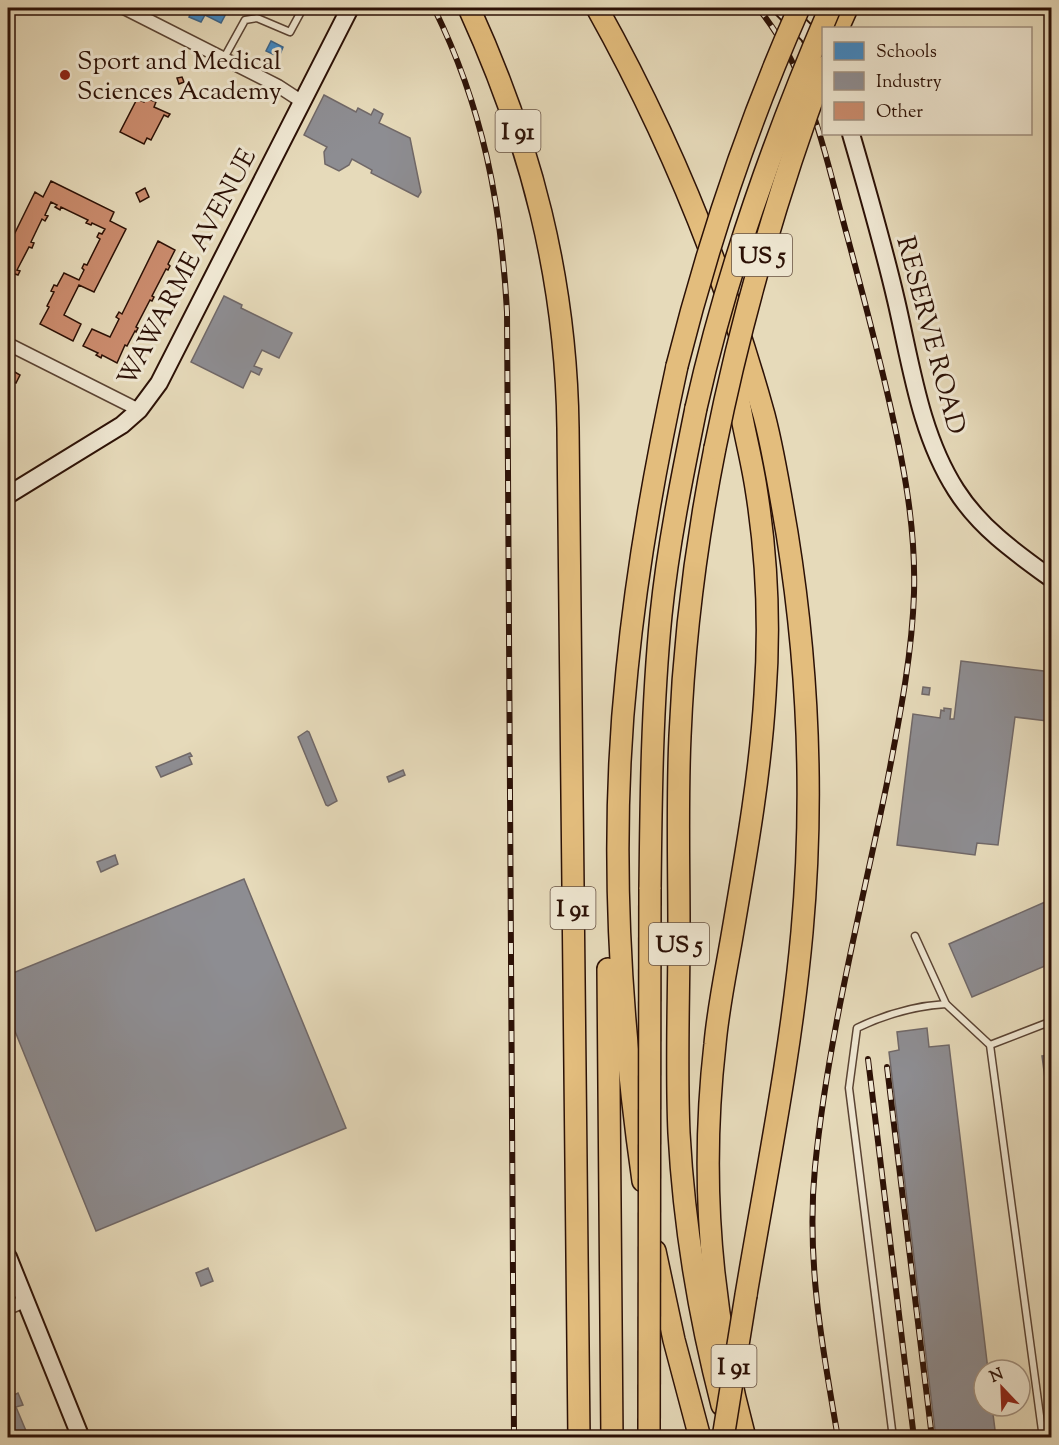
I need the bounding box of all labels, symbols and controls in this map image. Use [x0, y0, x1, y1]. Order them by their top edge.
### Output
legend [822, 27, 1032, 135]
text: Schools [876, 40, 937, 66]
place label: Sport and Medical Sciences Academy [77, 44, 282, 111]
marker: Sport and Medical Sciences Academy [58, 68, 72, 82]
text: Industry [876, 70, 942, 96]
text: Other [876, 100, 923, 126]
road number: I 91 [496, 110, 540, 152]
street label: WAWARME AVENUE [110, 142, 267, 394]
street label: RESERVE ROAD [885, 232, 974, 439]
road number: US 5 [732, 234, 792, 276]
road number: I 91 [550, 887, 596, 929]
road number: US 5 [649, 923, 709, 965]
road number: I 91 [712, 1345, 756, 1387]
north arrow [972, 1358, 1032, 1418]
text: N [987, 1363, 1008, 1390]

